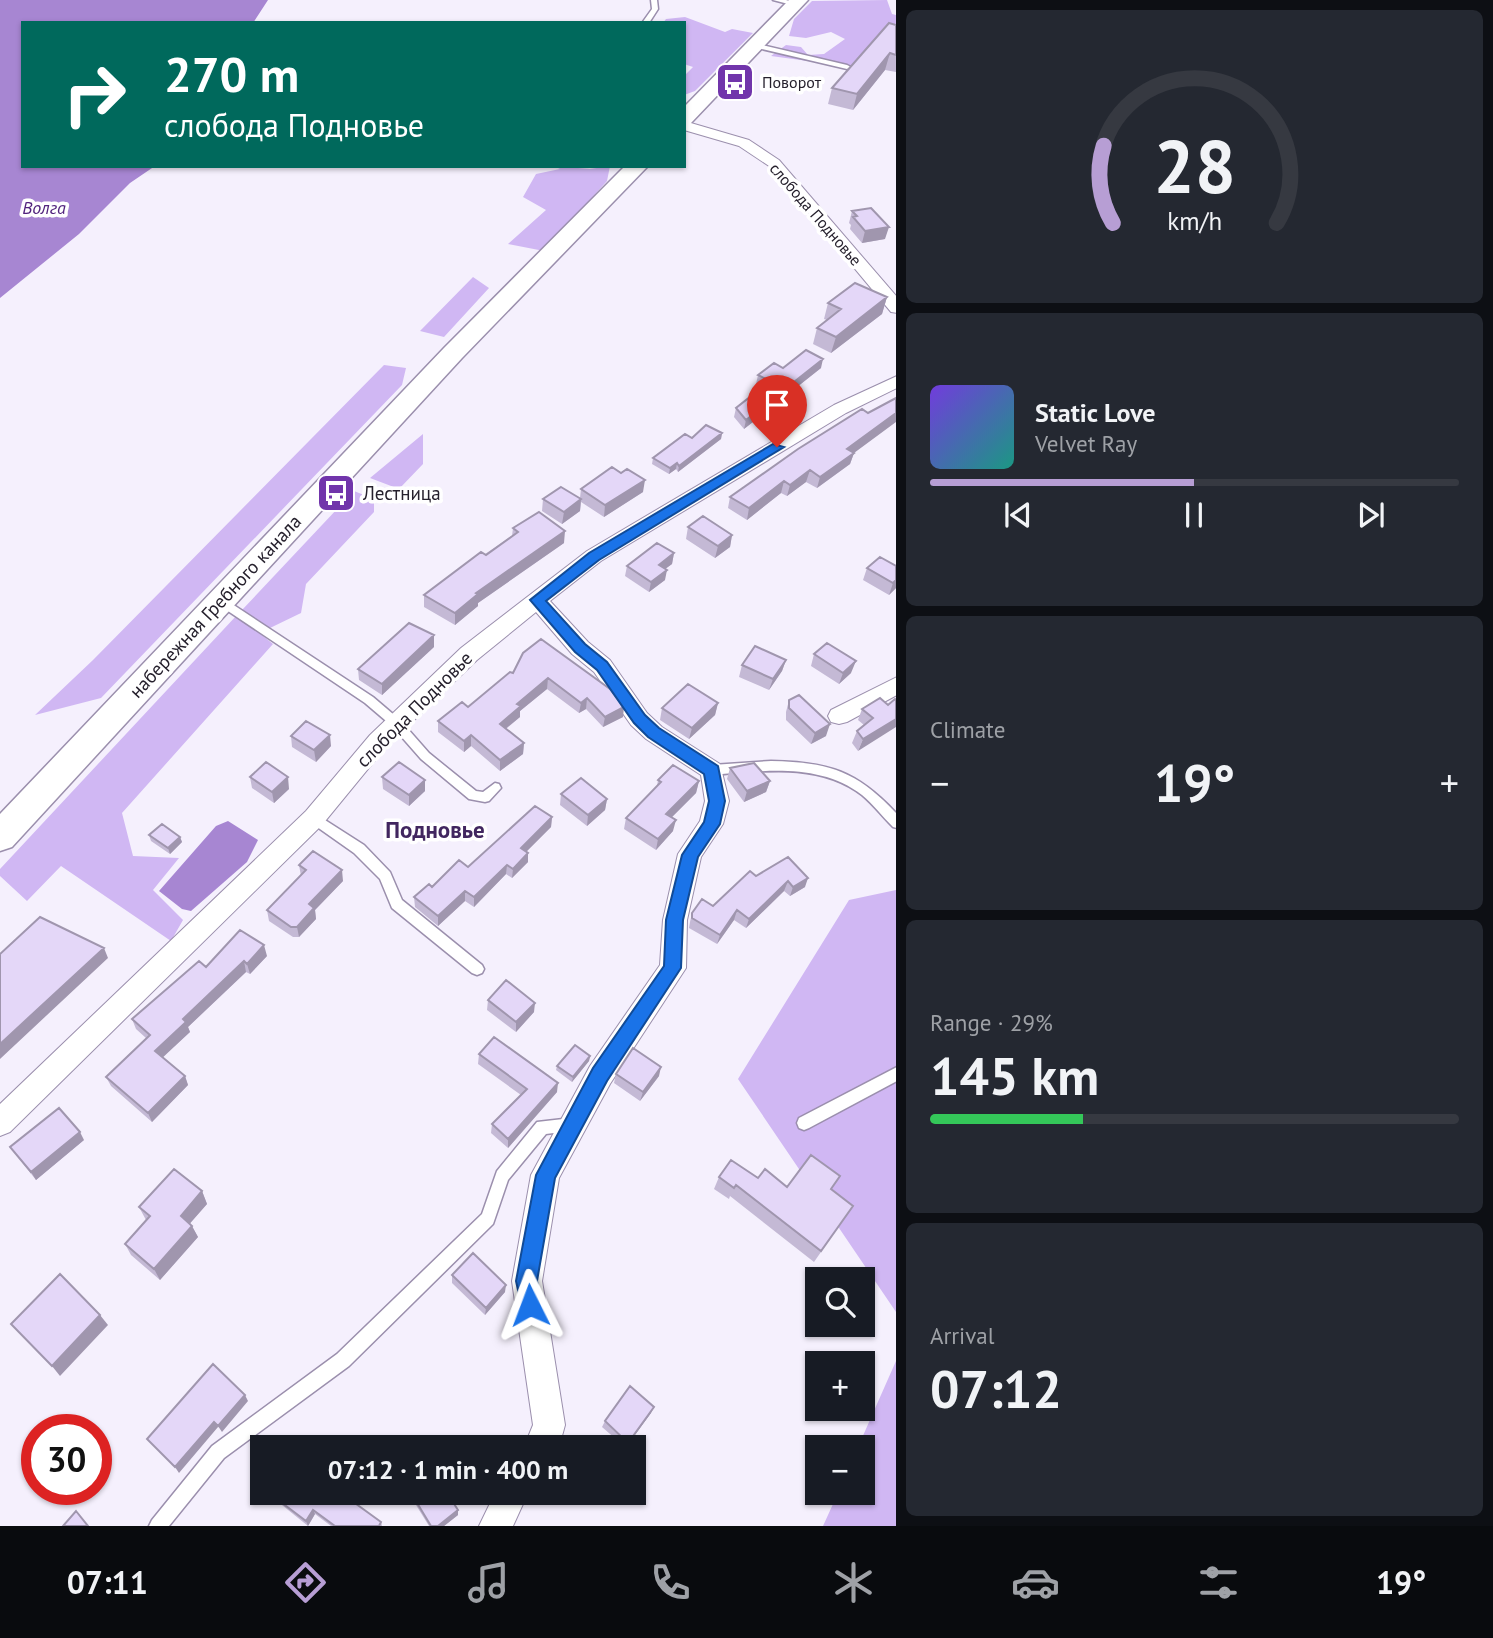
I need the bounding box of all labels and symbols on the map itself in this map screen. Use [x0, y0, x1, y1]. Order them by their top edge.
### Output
bus stop icon: Поворот [714, 61, 756, 103]
place label: Поворот [762, 72, 822, 92]
street label: слобода Подновье [766, 158, 866, 270]
water label: Волга [22, 196, 66, 219]
pin [747, 375, 807, 447]
bus stop icon: Лестница [315, 472, 357, 514]
place label: Лестница [362, 481, 441, 505]
street label: набережная Гребного канала [124, 509, 306, 703]
street label: слобода Подновье [351, 646, 477, 772]
district label: Подновье [385, 815, 485, 844]
position arrow [493, 1268, 567, 1342]
speed limit sign: 30 [21, 1414, 112, 1505]

